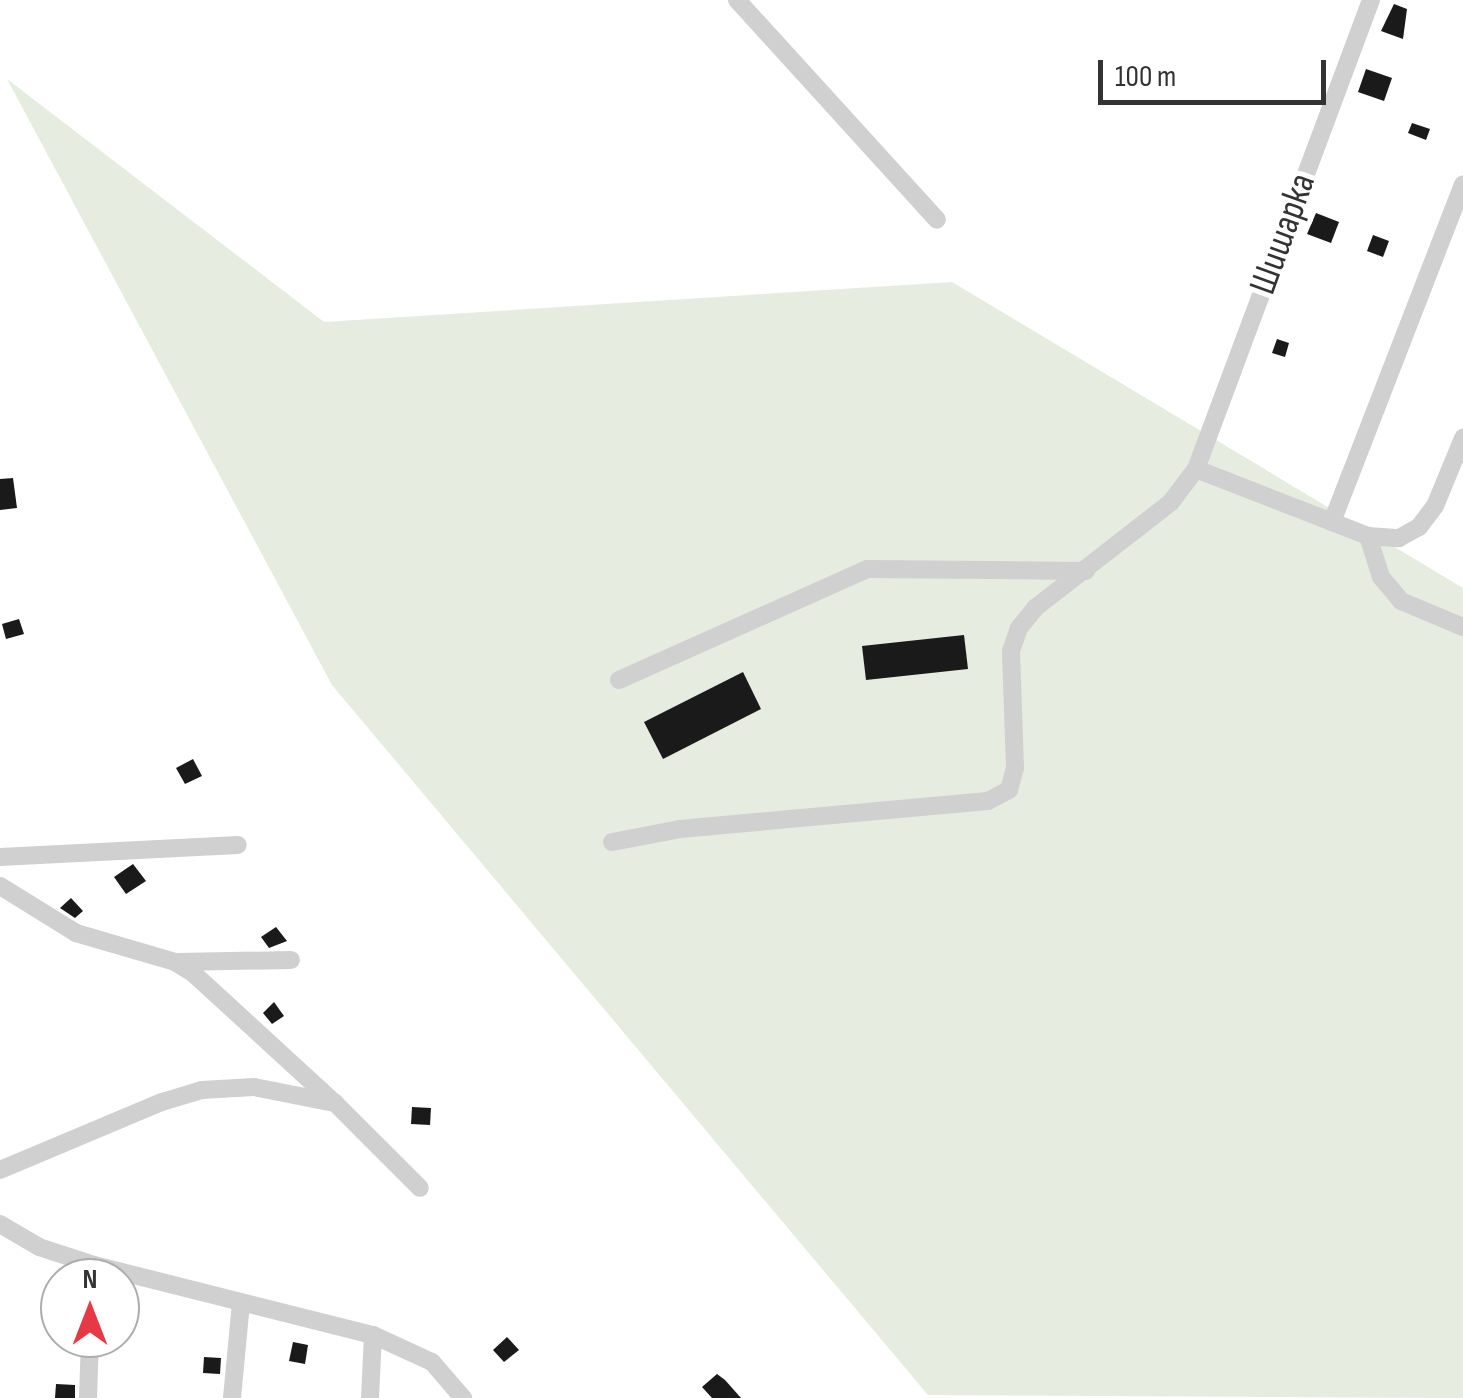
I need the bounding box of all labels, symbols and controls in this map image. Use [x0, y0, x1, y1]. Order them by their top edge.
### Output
scale bar [1103, 40, 1330, 102]
text: 100 m [1115, 59, 1176, 95]
street label: Шишарка [1240, 167, 1326, 301]
north arrow [40, 1258, 140, 1358]
text: N [83, 1263, 97, 1296]

